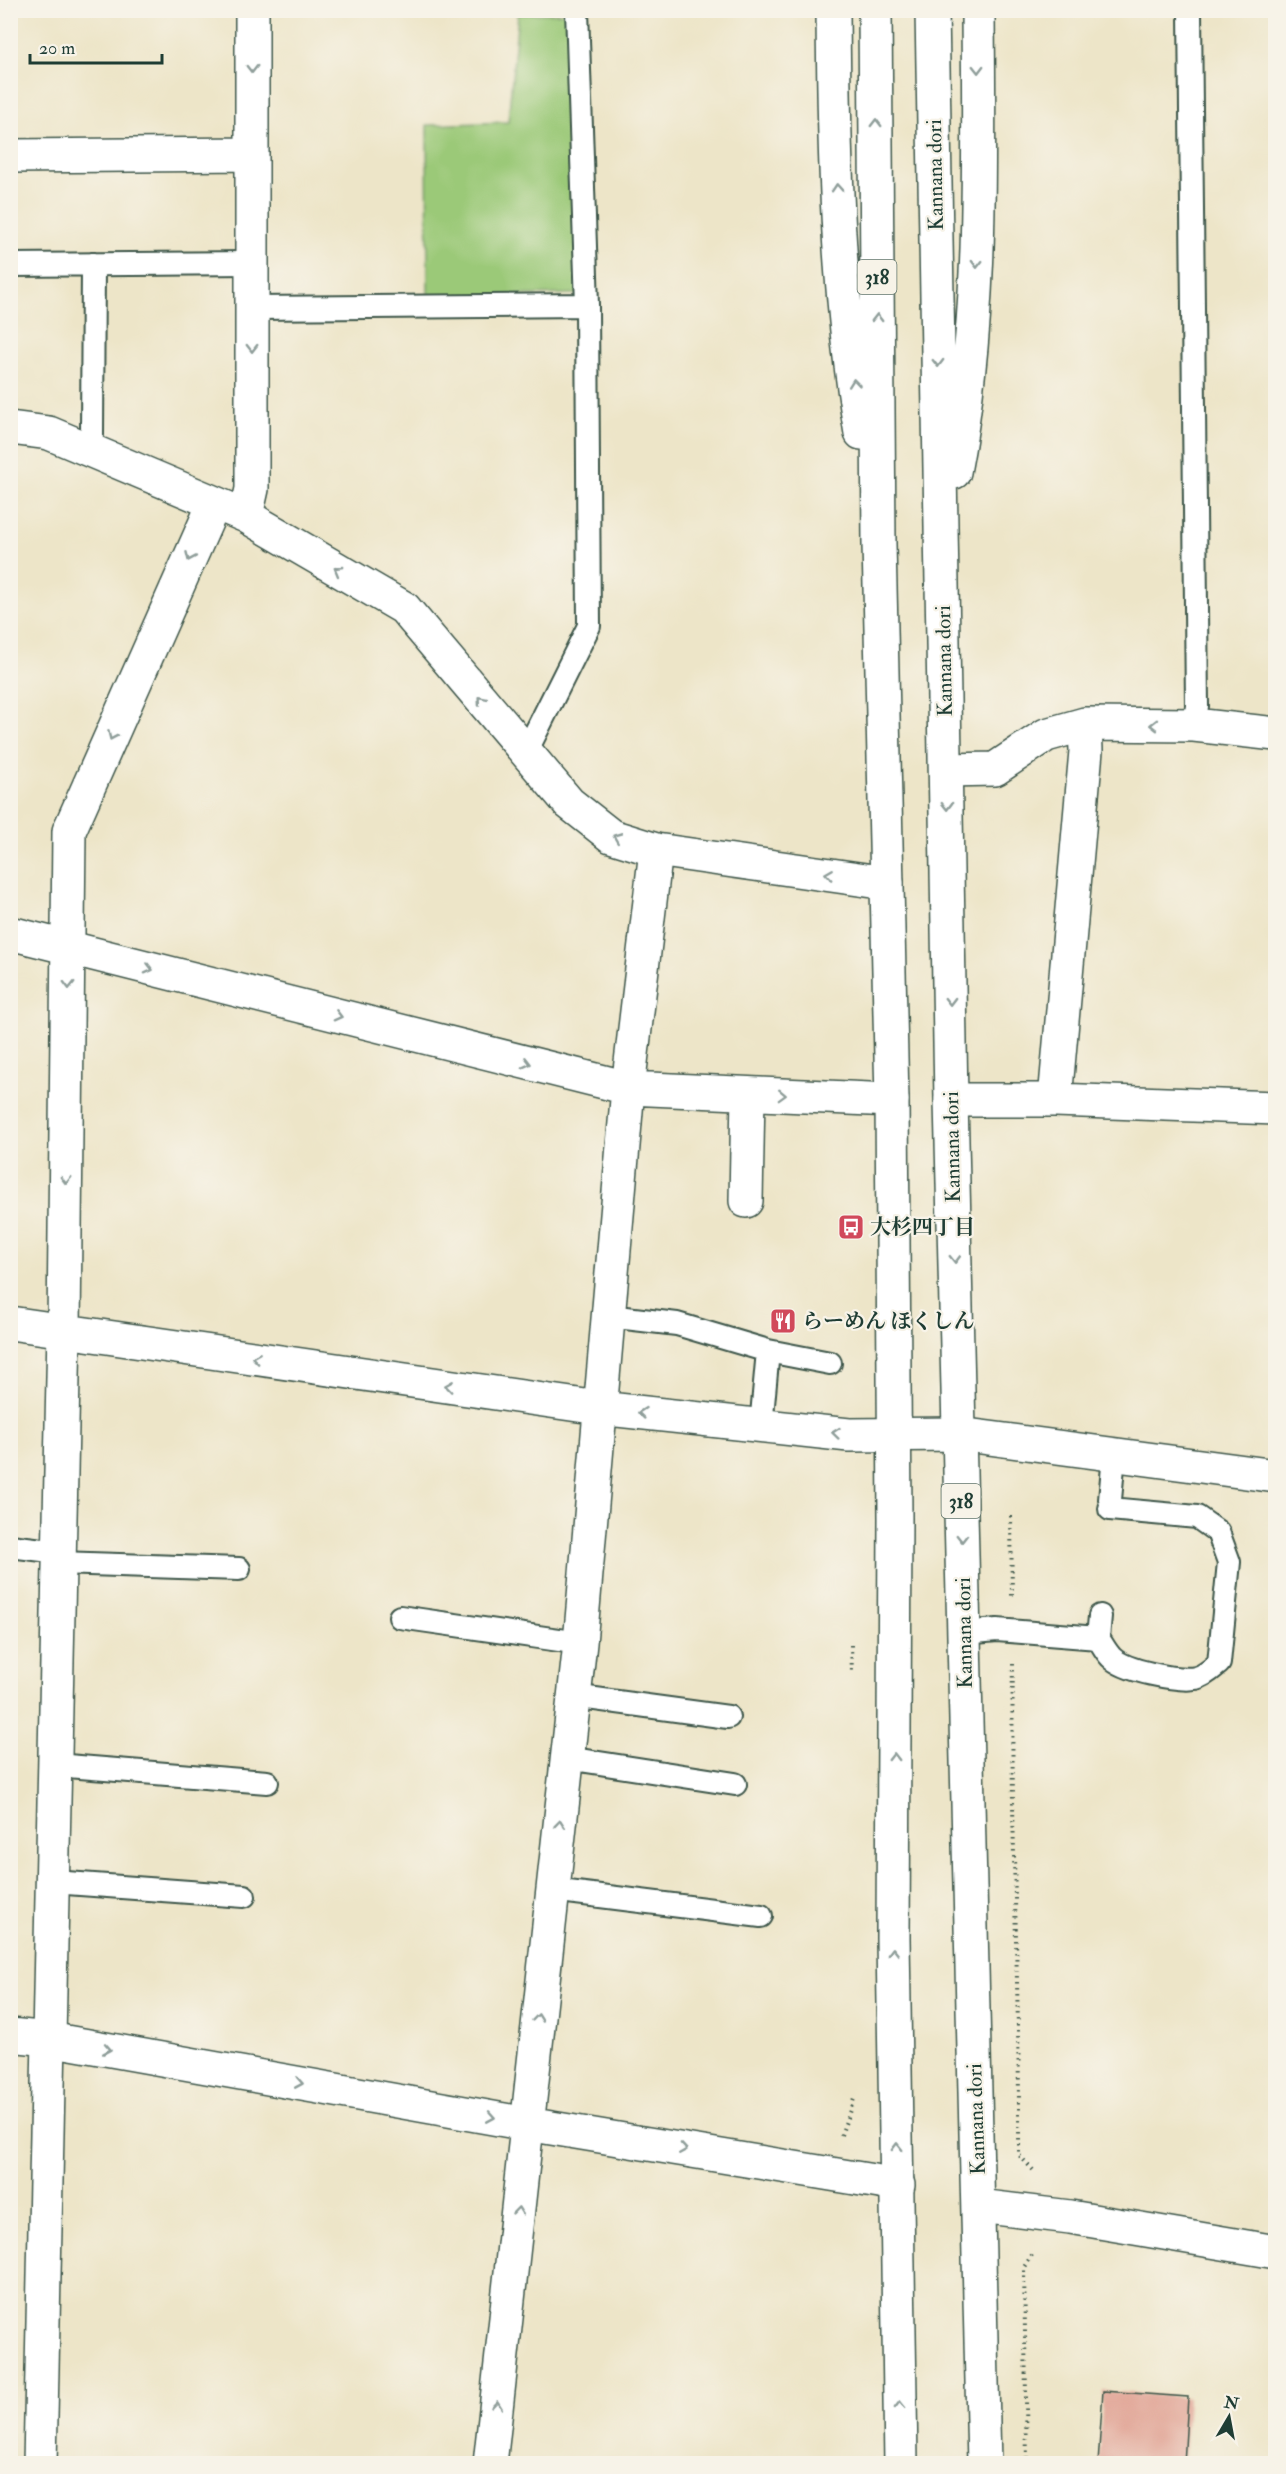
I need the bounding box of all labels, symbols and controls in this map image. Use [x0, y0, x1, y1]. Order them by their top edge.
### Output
scale bar [30, 27, 162, 65]
text: 20 m [39, 37, 75, 60]
one-way arrow [246, 64, 258, 73]
one-way arrow [972, 64, 985, 73]
one-way arrow [870, 118, 882, 127]
street label: Kannana dori [921, 119, 950, 231]
one-way arrow [831, 184, 844, 193]
one-way arrow [971, 259, 983, 268]
road number: 318 [858, 260, 896, 294]
one-way arrow [871, 313, 883, 322]
one-way arrow [246, 343, 258, 352]
one-way arrow [932, 358, 944, 367]
one-way arrow [848, 378, 861, 387]
one-way arrow [186, 551, 198, 562]
one-way arrow [334, 566, 344, 578]
street label: Kannana dori [930, 605, 959, 717]
one-way arrow [477, 696, 488, 707]
one-way arrow [1150, 719, 1159, 731]
one-way arrow [107, 729, 119, 740]
one-way arrow [941, 802, 953, 811]
one-way arrow [612, 832, 623, 844]
one-way arrow [824, 869, 834, 881]
one-way arrow [143, 961, 153, 974]
one-way arrow [63, 980, 75, 989]
one-way arrow [943, 997, 956, 1006]
one-way arrow [332, 1009, 343, 1021]
one-way arrow [522, 1056, 532, 1069]
one-way arrow [777, 1089, 786, 1102]
street label: Kannana dori [938, 1091, 967, 1203]
one-way arrow [60, 1175, 73, 1184]
bus stop icon: 大杉四丁目 [836, 1212, 866, 1242]
place label: 大杉四丁目 [870, 1214, 975, 1241]
one-way arrow [948, 1255, 961, 1264]
restaurant icon: らーめん ほくしん [768, 1306, 798, 1336]
place label: らーめん ほくしん [802, 1308, 974, 1335]
one-way arrow [251, 1353, 260, 1365]
one-way arrow [444, 1381, 453, 1393]
one-way arrow [637, 1407, 646, 1420]
one-way arrow [831, 1427, 840, 1440]
road number: 318 [942, 1484, 980, 1518]
one-way arrow [955, 1534, 968, 1543]
street label: Kannana dori [950, 1577, 979, 1689]
one-way arrow [888, 1753, 900, 1762]
one-way arrow [553, 1819, 566, 1828]
one-way arrow [887, 1948, 899, 1957]
one-way arrow [531, 2013, 544, 2022]
one-way arrow [101, 2042, 111, 2055]
street label: Kannana dori [961, 2062, 992, 2175]
one-way arrow [293, 2076, 303, 2089]
one-way arrow [486, 2111, 495, 2123]
one-way arrow [679, 2143, 688, 2155]
one-way arrow [891, 2143, 903, 2152]
one-way arrow [511, 2207, 524, 2216]
north arrow [1199, 2387, 1259, 2447]
text: N [1222, 2392, 1241, 2414]
one-way arrow [490, 2401, 502, 2410]
one-way arrow [894, 2401, 906, 2410]

